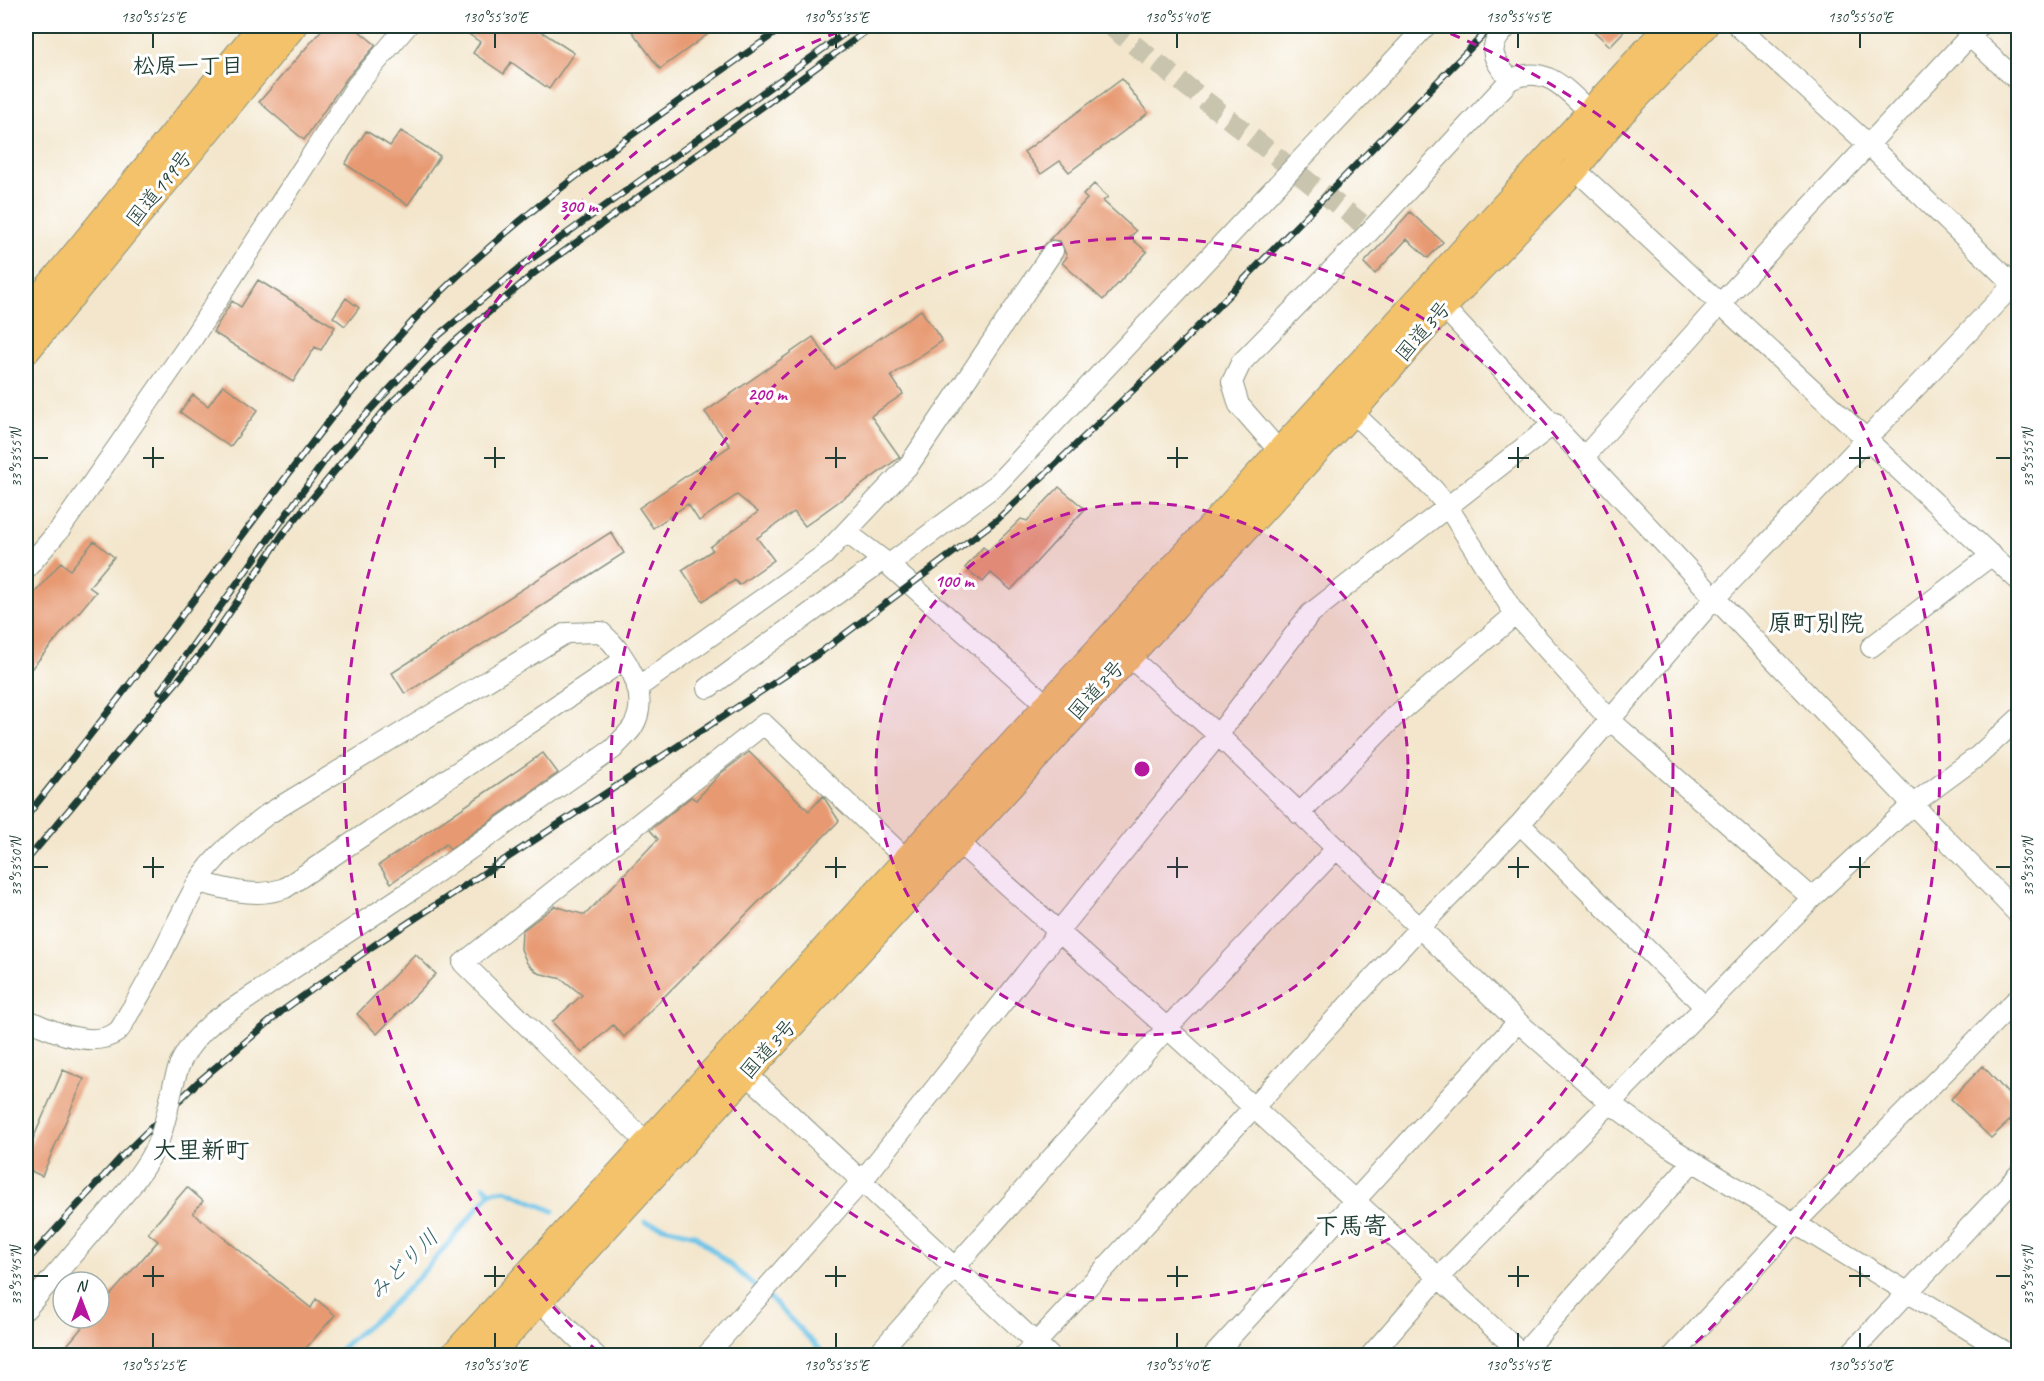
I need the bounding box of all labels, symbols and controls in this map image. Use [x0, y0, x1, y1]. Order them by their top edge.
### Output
text: 130°55'25"E [121, 8, 187, 27]
text: 130°55'30"E [463, 8, 529, 27]
text: 130°55'35"E [804, 8, 870, 27]
text: 130°55'40"E [1145, 8, 1211, 27]
text: 130°55'45"E [1486, 8, 1552, 27]
text: 130°55'50"E [1828, 8, 1894, 27]
district label: 松原一丁目 [133, 52, 243, 80]
street label: 国道199号 [120, 144, 198, 232]
text: 300 m [559, 195, 599, 217]
street label: 国道3号 [1389, 295, 1457, 367]
text: 200 m [748, 383, 788, 405]
text: 33°53'55"N [7, 425, 26, 488]
text: 33°53'55"N [2019, 425, 2038, 488]
text: 100 m [935, 570, 975, 592]
district label: 原町別院 [1768, 608, 1864, 638]
street label: 国道3号 [1062, 654, 1130, 726]
centre of rings [1132, 759, 1152, 779]
text: 33°53'50"N [7, 834, 26, 897]
text: 33°53'50"N [2019, 834, 2038, 897]
street label: 国道3号 [734, 1013, 802, 1085]
district label: 大里新町 [153, 1135, 249, 1165]
district label: 下馬寄 [1315, 1211, 1387, 1241]
water label: みどり川 [363, 1224, 445, 1306]
text: 33°53'45"N [7, 1243, 26, 1306]
text: 33°53'45"N [2019, 1243, 2038, 1306]
north arrow [51, 1270, 111, 1330]
text: N [76, 1276, 89, 1296]
text: 130°55'25"E [121, 1356, 187, 1375]
text: 130°55'30"E [463, 1356, 529, 1375]
text: 130°55'35"E [804, 1356, 870, 1375]
text: 130°55'40"E [1145, 1356, 1211, 1375]
text: 130°55'45"E [1486, 1356, 1552, 1375]
text: 130°55'50"E [1828, 1356, 1894, 1375]

